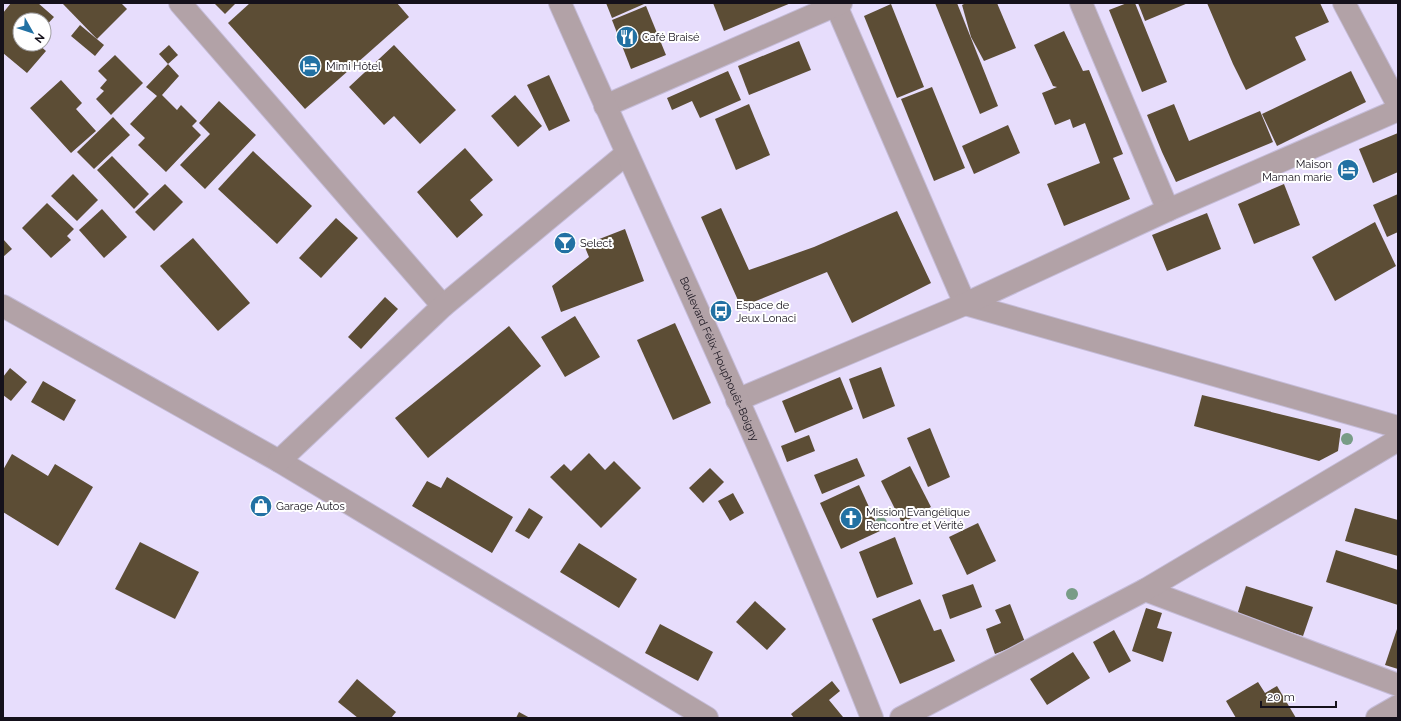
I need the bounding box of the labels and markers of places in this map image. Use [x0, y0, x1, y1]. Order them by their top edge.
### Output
restaurant icon: Café Braisé [614, 24, 640, 50]
place label: Café Braisé [642, 31, 700, 44]
hotel icon: Mimi Hôtel [297, 53, 323, 79]
place label: Mimi Hôtel [326, 60, 381, 73]
hotel icon: Maison Maman marie [1335, 157, 1361, 183]
place label: Maison Maman marie [1262, 158, 1333, 184]
bar icon: Select [552, 230, 578, 256]
place label: Select [580, 237, 613, 250]
bus stop icon: Espace de Jeux Lonaci [708, 298, 734, 324]
place label: Espace de Jeux Lonaci [736, 299, 796, 325]
shop icon: Garage Autos [248, 493, 274, 519]
place label: Garage Autos [276, 500, 345, 513]
church icon: Mission Evangélique Rencontre et Vérité [838, 505, 864, 531]
place label: Mission Evangélique Rencontre et Vérité [866, 506, 970, 532]

